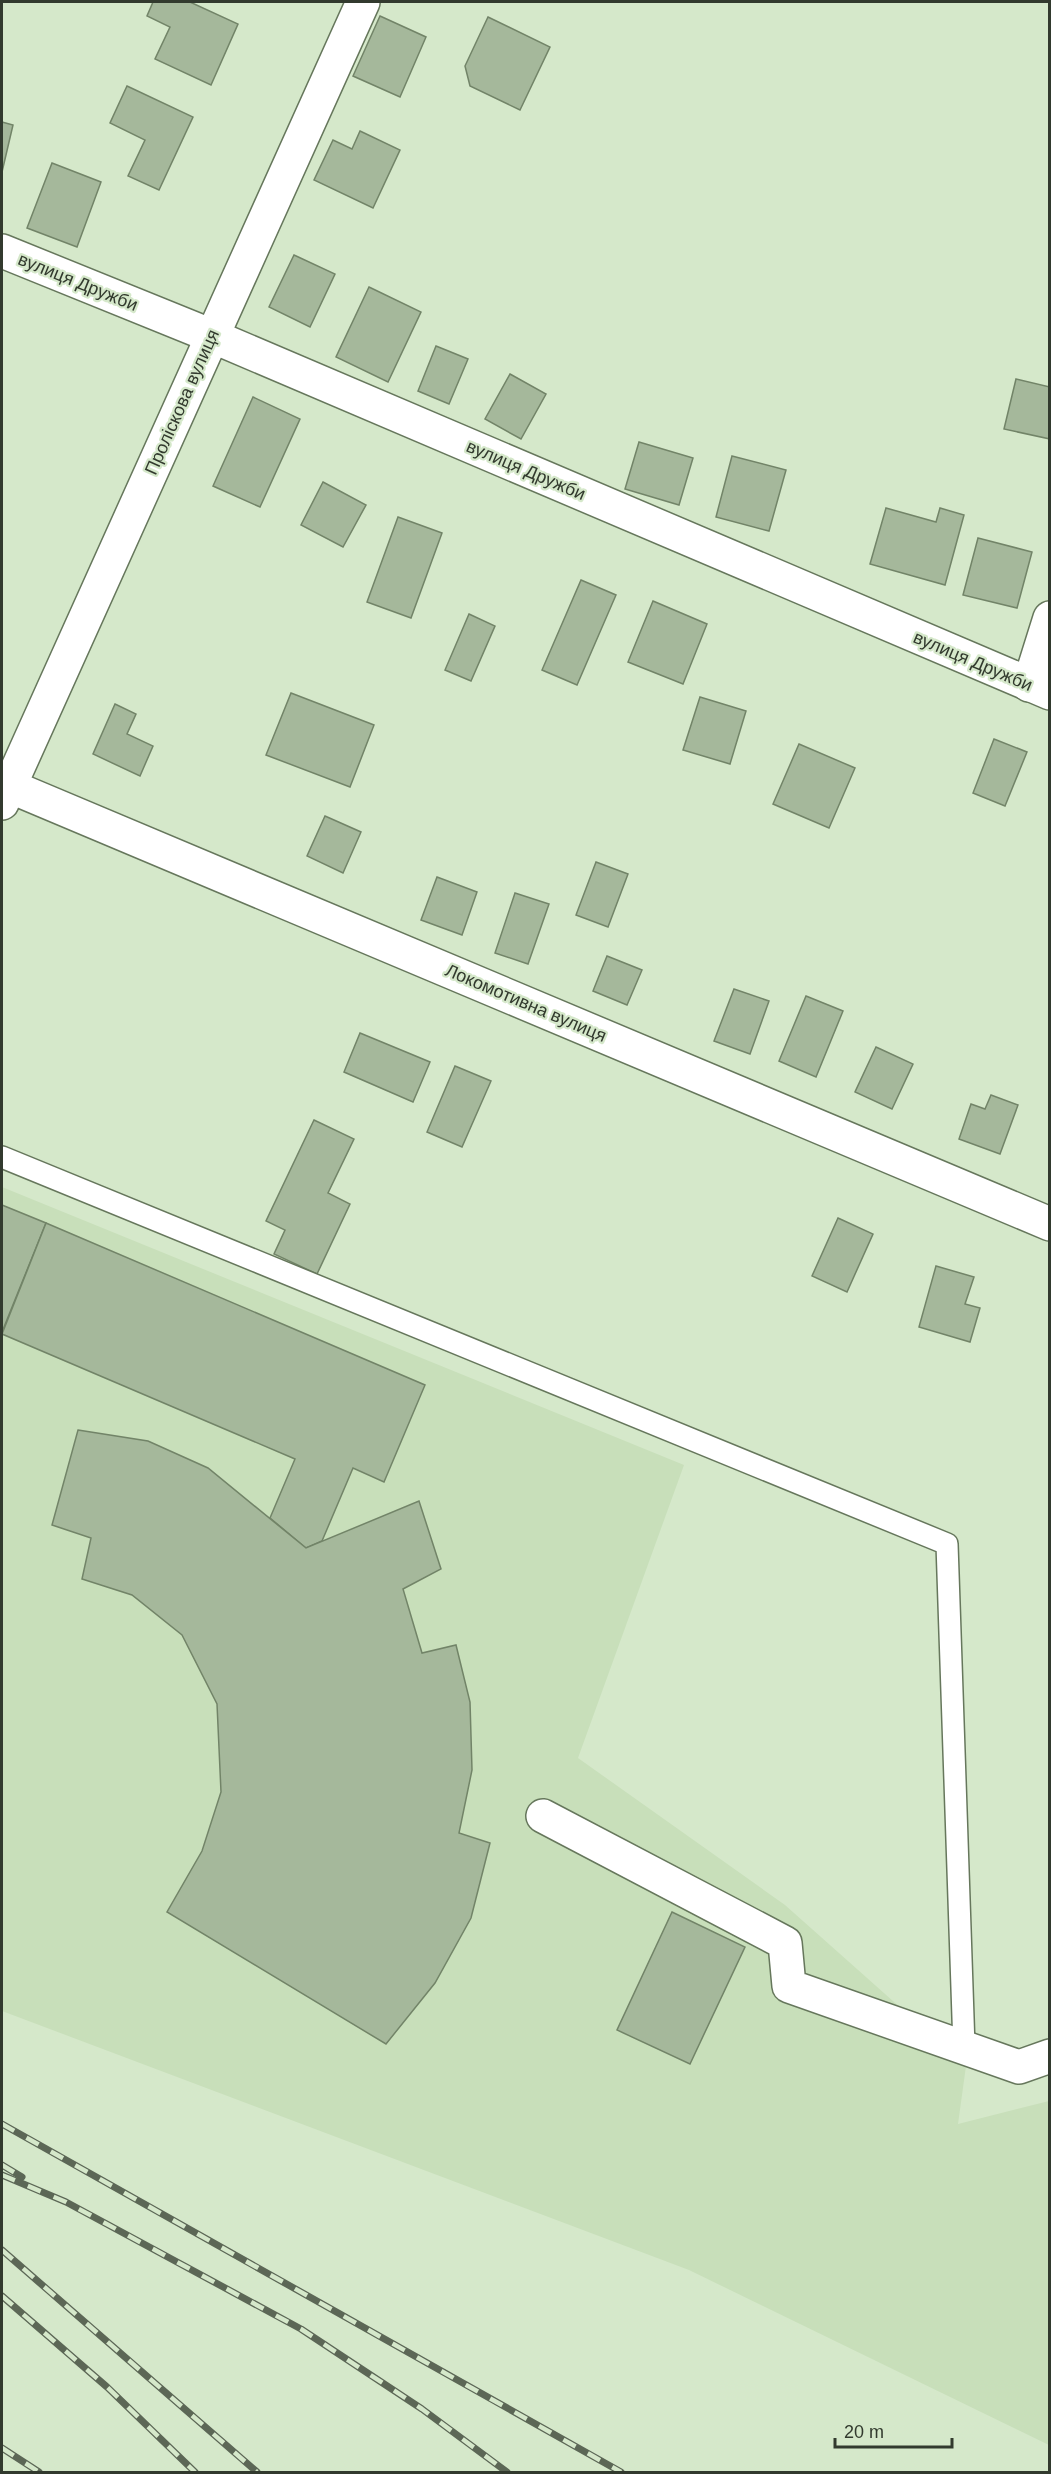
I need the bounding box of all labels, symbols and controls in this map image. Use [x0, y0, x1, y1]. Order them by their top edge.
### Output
street label: вулиця Дружби [15, 249, 141, 315]
street label: Проліскова вулиця [141, 326, 223, 478]
street label: вулиця Дружби [464, 436, 588, 504]
street label: вулиця Дружби [911, 627, 1035, 695]
street label: Локомотивна вулиця [442, 960, 610, 1046]
scale bar [835, 2411, 952, 2449]
text: 20 m [844, 2422, 884, 2442]

